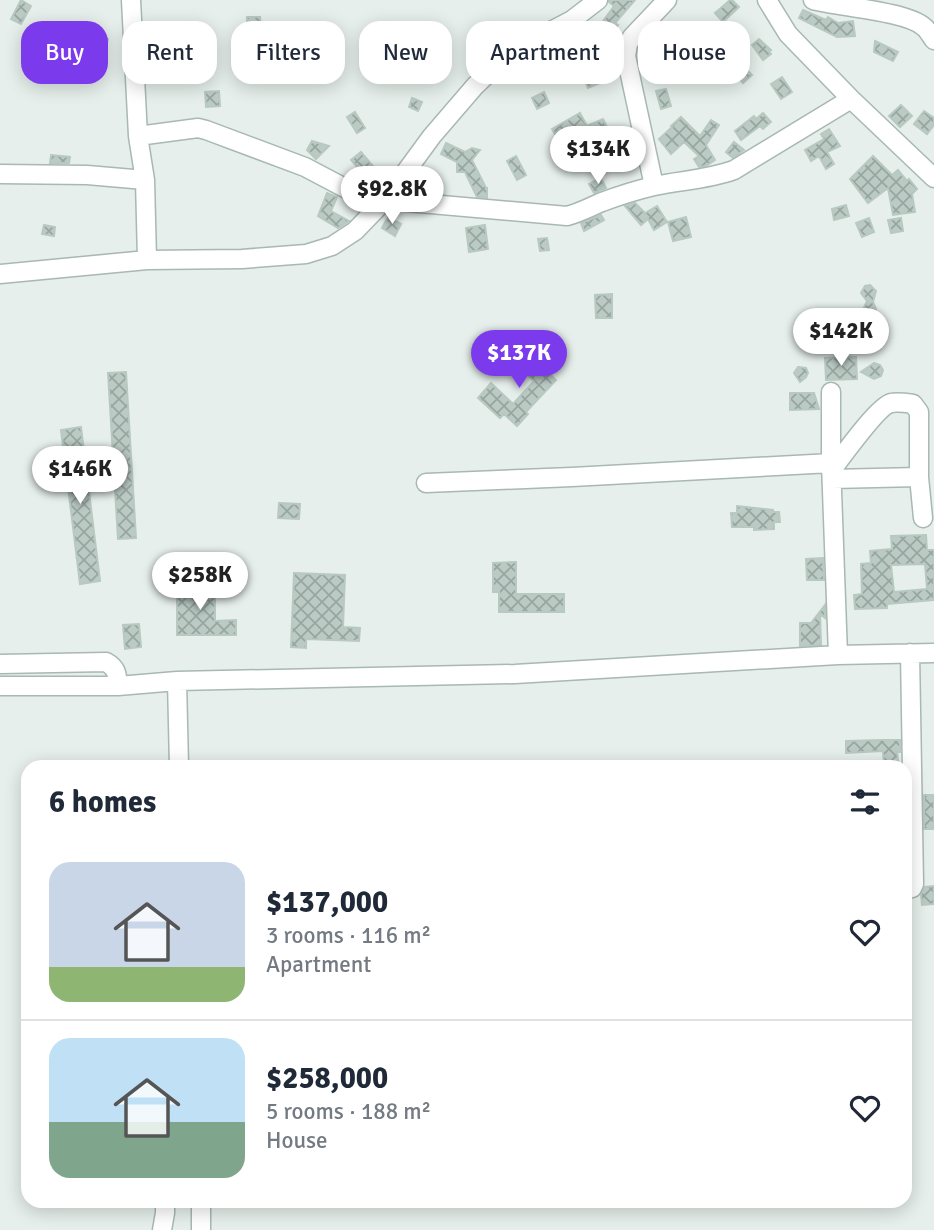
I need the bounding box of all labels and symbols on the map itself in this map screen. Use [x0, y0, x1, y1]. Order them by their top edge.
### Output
pin: $134K [549, 127, 647, 186]
pin: $92.8K [335, 166, 449, 226]
pin: $142K [792, 308, 890, 368]
pin: $137K [470, 330, 568, 390]
pin: $146K [31, 447, 129, 506]
pin: $258K [151, 552, 249, 612]

